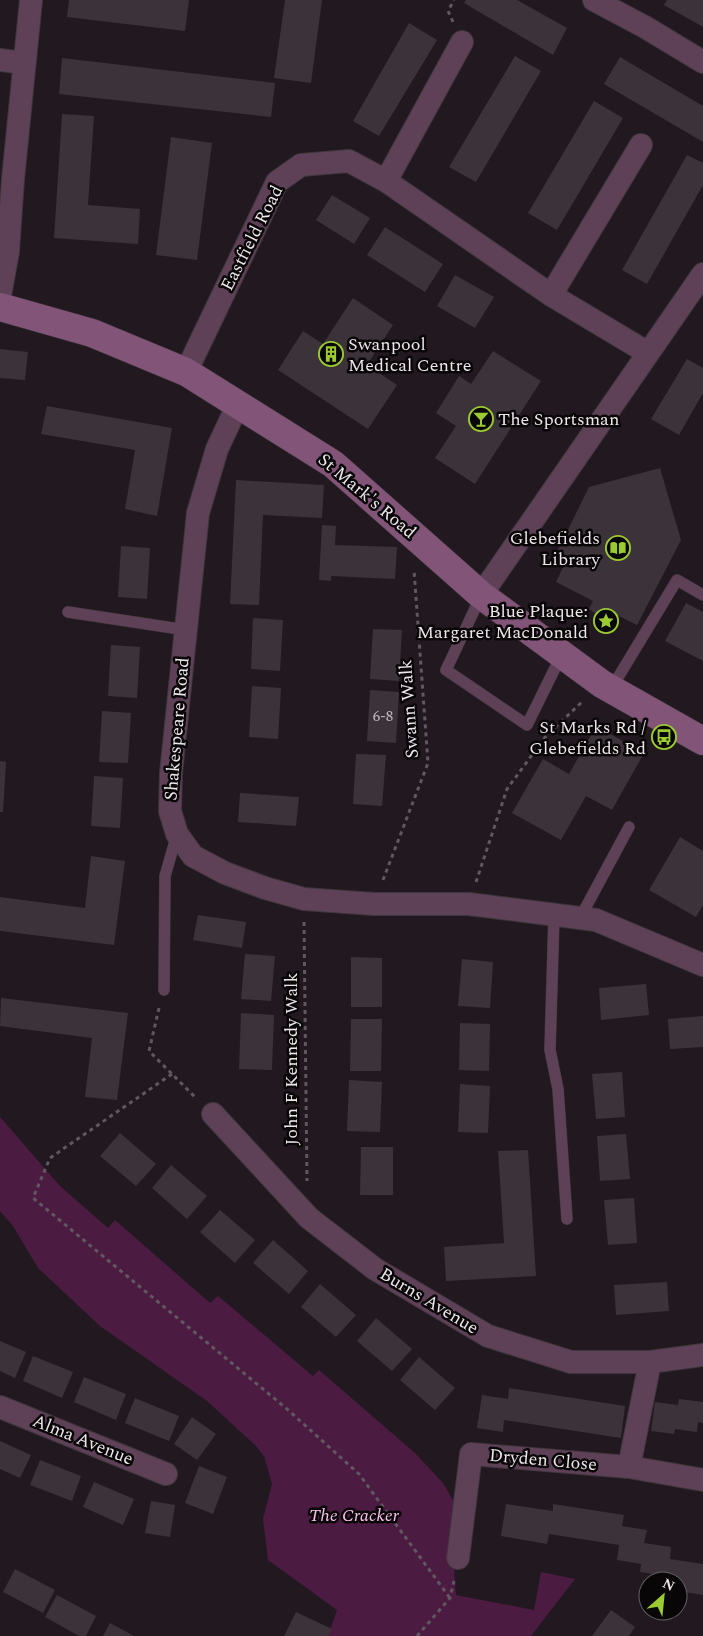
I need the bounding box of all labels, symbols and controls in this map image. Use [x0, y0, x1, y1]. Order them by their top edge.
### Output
street label: Eastfield Road [214, 180, 290, 296]
place label: Swanpool Medical Centre [348, 331, 471, 379]
building icon: Swanpool Medical Centre [318, 341, 344, 367]
bar icon: The Sportsman [468, 406, 494, 432]
place label: The Sportsman [498, 406, 619, 433]
street label: St Mark's Road [312, 447, 422, 545]
place label: Glebefields Library [510, 525, 601, 573]
library icon: Glebefields Library [605, 535, 631, 561]
place label: Blue Plaque: Margaret MacDonald [417, 598, 588, 646]
place icon: Blue Plaque: Margaret MacDonald [593, 608, 619, 634]
street label: Shakespeare Road [157, 656, 197, 802]
street label: Swann Walk [392, 659, 426, 759]
house number: 6-8 [373, 705, 393, 728]
place label: St Marks Rd / Glebefields Rd [529, 714, 646, 762]
bus stop icon: St Marks Rd / Glebefields Rd [651, 724, 677, 750]
street label: John F Kennedy Walk [278, 973, 305, 1145]
street label: Burns Avenue [374, 1261, 484, 1341]
street label: Alma Avenue [28, 1407, 138, 1473]
street label: Dryden Close [488, 1442, 598, 1478]
park label: The Cracker [309, 1502, 400, 1529]
north arrow [638, 1571, 688, 1621]
text: N [659, 1573, 679, 1597]

